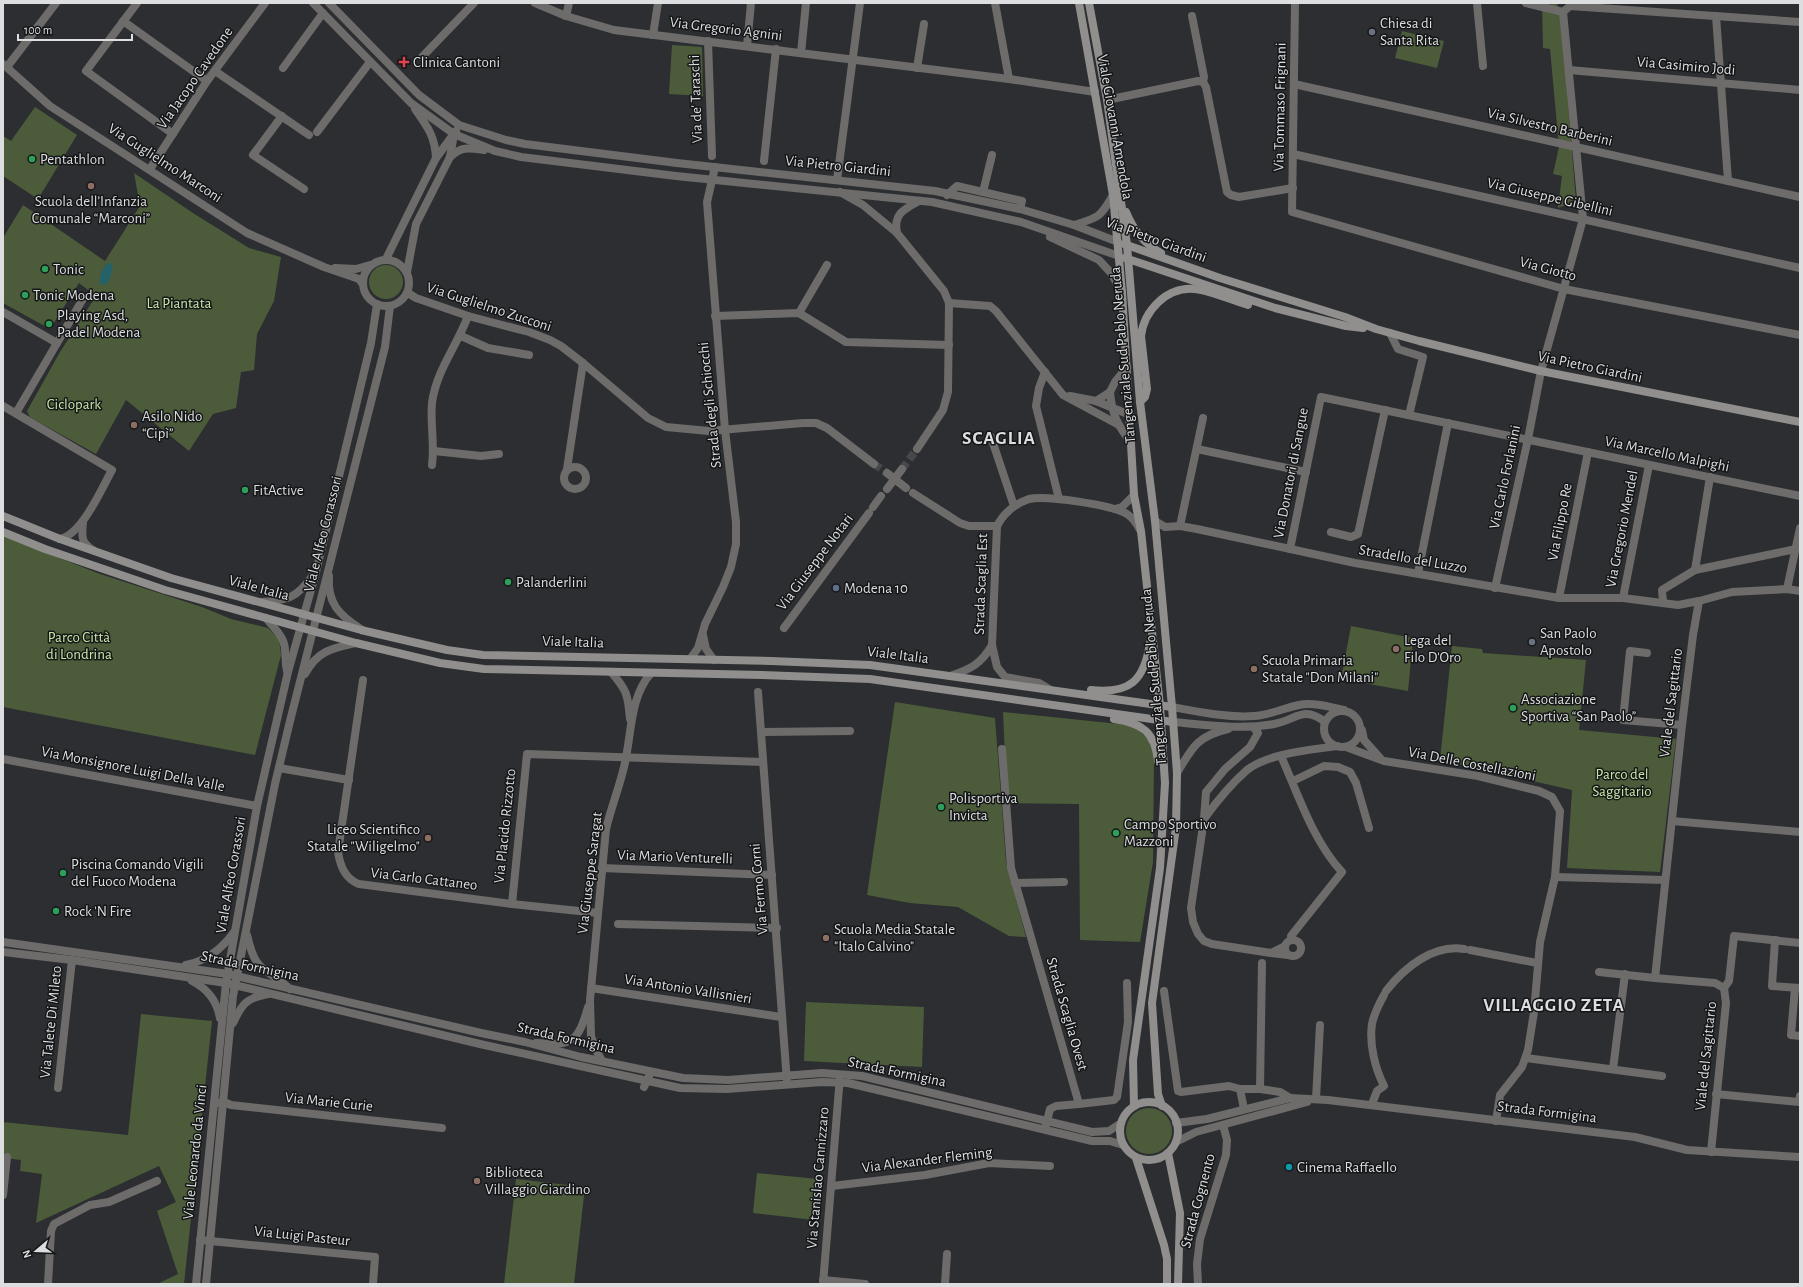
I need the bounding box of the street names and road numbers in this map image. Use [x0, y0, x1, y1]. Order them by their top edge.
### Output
street label: Via Gregorio Agnini [669, 15, 783, 43]
street label: Via Jacopo Cavedone [154, 24, 236, 132]
street label: Via Tommaso Frignani [1271, 42, 1289, 172]
street label: Viale Giovanni Amendola [1095, 53, 1135, 201]
street label: Via Casimiro Jodi [1636, 54, 1736, 78]
street label: Via de' Taraschi [687, 55, 705, 143]
street label: Via Silvestro Barberini [1486, 105, 1614, 149]
street label: Via Guglielmo Marconi [105, 121, 225, 205]
street label: Via Pietro Giardini [784, 153, 892, 179]
street label: Via Giuseppe Gibellini [1486, 175, 1614, 219]
street label: Via Pietro Giardini [1103, 215, 1209, 265]
street label: Via Giotto [1518, 254, 1578, 284]
street label: Tangenziale Sud Pablo Neruda [1108, 266, 1138, 444]
street label: Via Guglielmo Zucconi [425, 280, 553, 334]
street label: Strada degli Schiocchi [696, 341, 724, 469]
street label: Via Pietro Giardini [1536, 349, 1644, 385]
street label: Via Donatori di Sangue [1271, 406, 1311, 540]
street label: Via Carlo Forlanini [1487, 424, 1523, 530]
street label: Via Marcello Malpighi [1603, 433, 1731, 475]
street label: Via Gregorio Mendel [1603, 469, 1641, 589]
street label: Viale Alfeo Corassori [301, 475, 345, 593]
street label: Via Filippo Re [1545, 482, 1575, 562]
street label: Via Giuseppe Notari [774, 511, 856, 613]
street label: Strada Scaglia Est [972, 533, 990, 635]
street label: Stradello del Luzzo [1358, 542, 1468, 576]
street label: Viale Italia [227, 573, 291, 603]
street label: Tangenziale Sud Pablo Neruda [1139, 588, 1169, 766]
street label: Viale Italia [542, 633, 604, 651]
street label: Viale Italia [866, 644, 930, 666]
street label: Viale del Sagittario [1657, 648, 1685, 758]
street label: Via Monsignore Luigi Della Valle [40, 744, 226, 794]
street label: Via Delle Costellazioni [1407, 744, 1537, 784]
street label: Via Placido Rizzotto [492, 768, 518, 884]
street label: Via Giuseppe Saragat [575, 811, 605, 935]
street label: Viale Alfeo Corassori [213, 815, 249, 935]
street label: Via Fermo Corni [748, 843, 770, 935]
street label: Via Mario Venturelli [617, 847, 733, 867]
street label: Via Carlo Cattaneo [370, 865, 478, 893]
street label: Strada Formigina [200, 948, 300, 984]
street label: Strada Scaglia Ovest [1044, 956, 1090, 1072]
street label: Via Talete Di Mileto [38, 965, 64, 1079]
street label: Via Antonio Vallisnieri [623, 972, 753, 1006]
street label: Viale del Sagittario [1693, 1001, 1719, 1111]
street label: Strada Formigina [516, 1019, 616, 1057]
street label: Strada Formigina [847, 1054, 947, 1090]
street label: Viale Leonardo da Vinci [180, 1084, 210, 1220]
street label: Via Marie Curie [284, 1090, 374, 1114]
street label: Strada Formigina [1496, 1098, 1598, 1126]
street label: Via Stanislao Cannizzaro [804, 1106, 832, 1250]
street label: Via Alexander Fleming [861, 1144, 994, 1175]
street label: Strada Cognento [1178, 1152, 1218, 1250]
street label: Via Luigi Pasteur [253, 1224, 351, 1248]

